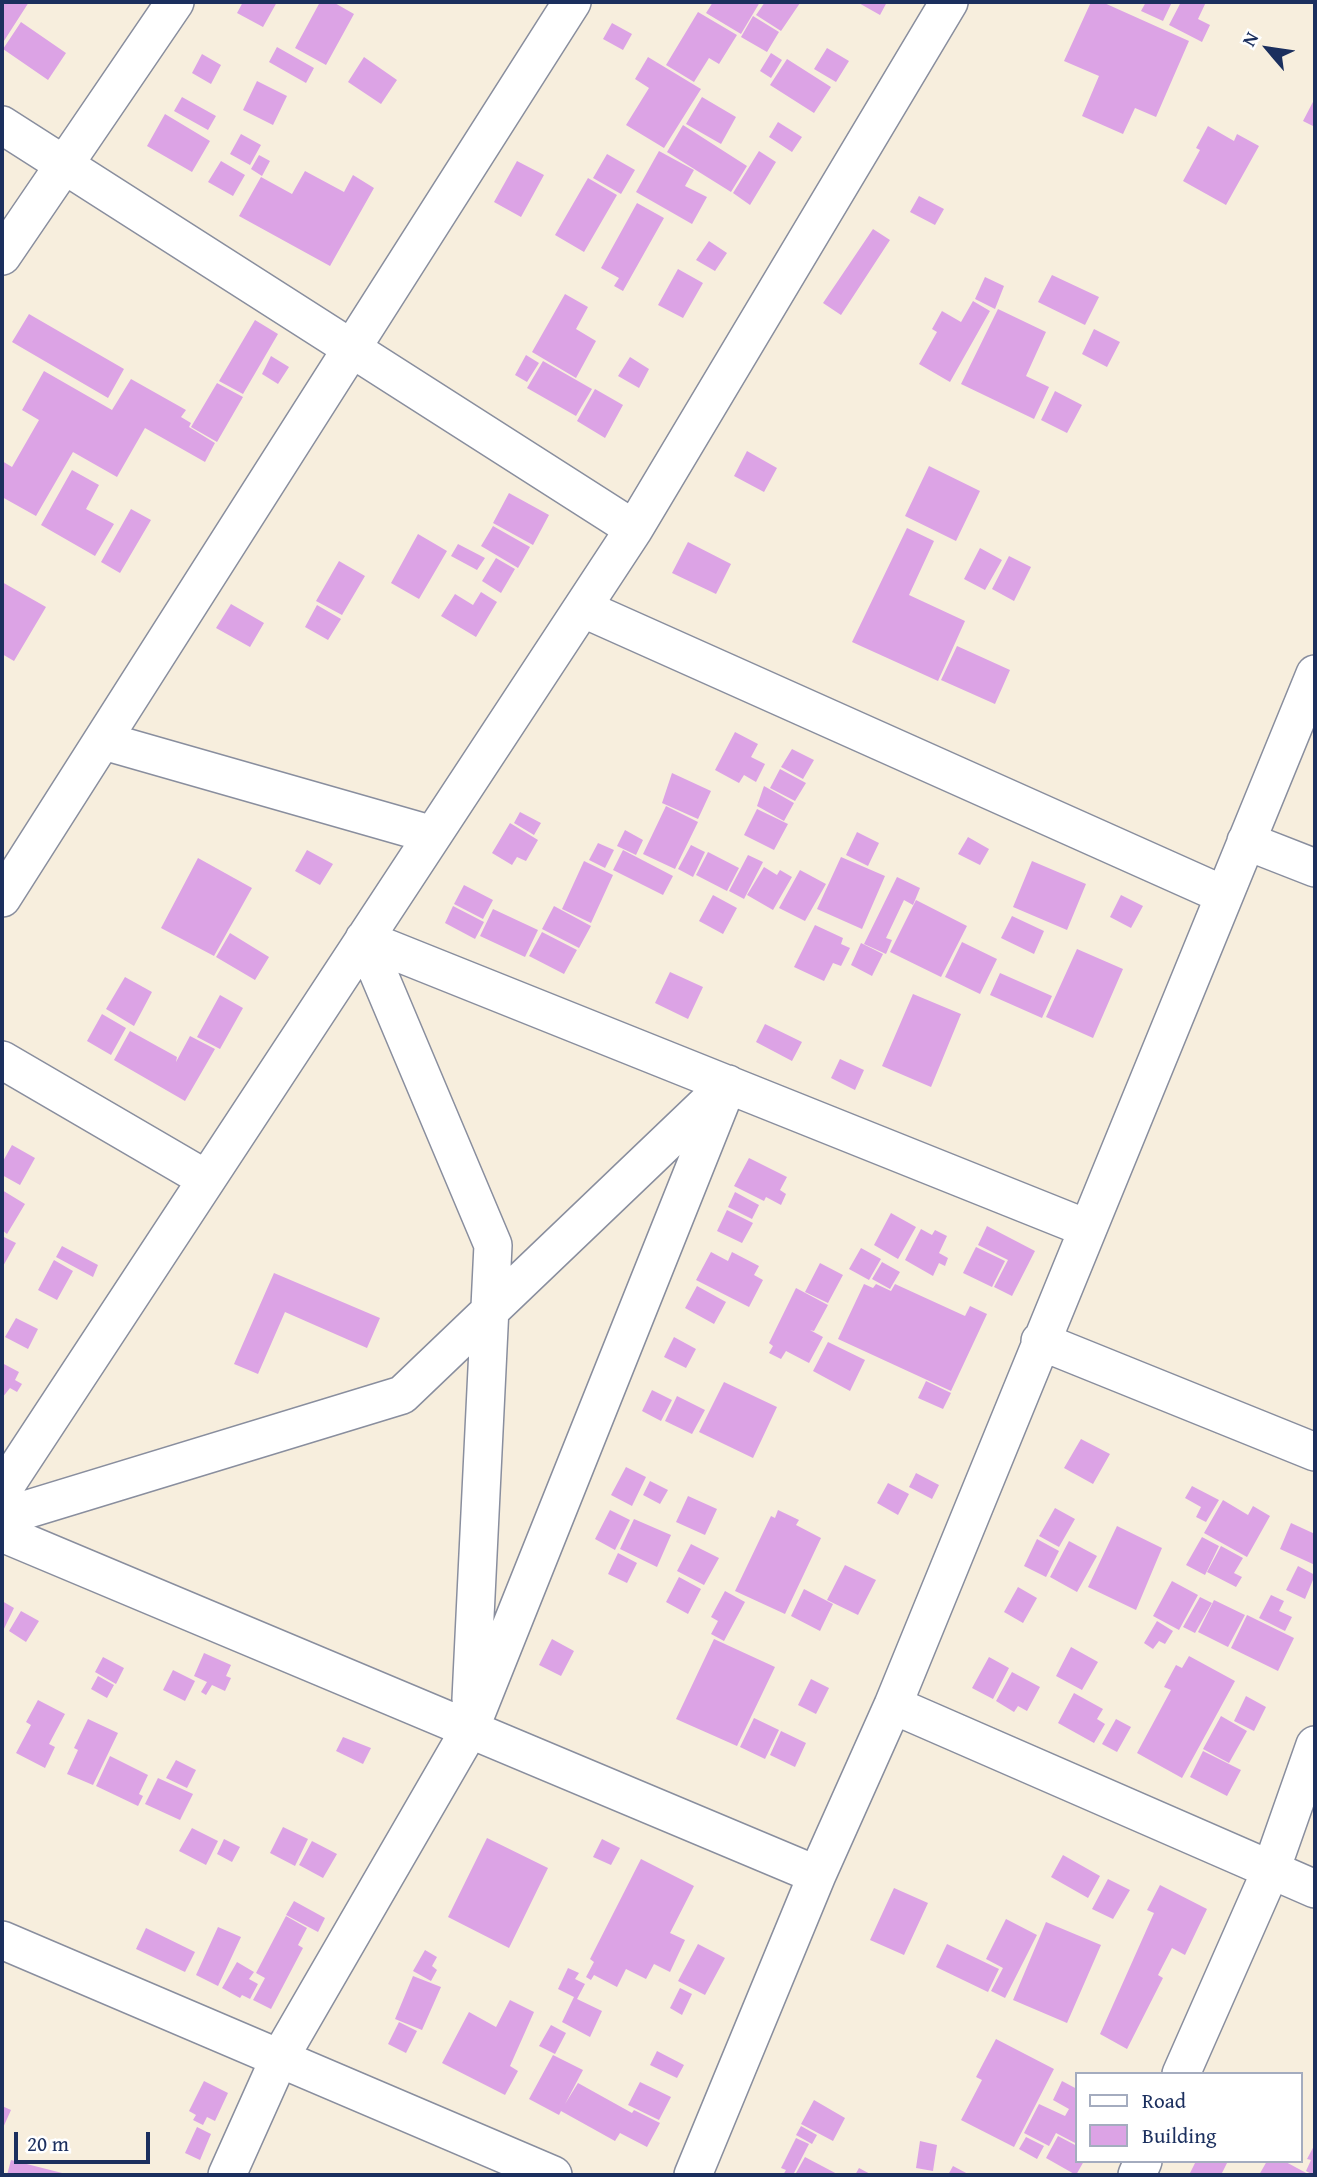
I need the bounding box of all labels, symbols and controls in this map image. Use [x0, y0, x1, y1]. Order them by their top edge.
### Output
north arrow [1233, 14, 1303, 84]
text: N [1234, 26, 1265, 51]
legend [1076, 2072, 1303, 2163]
text: Road [1142, 2085, 1186, 2116]
scale bar [18, 2118, 154, 2162]
text: Building [1142, 2120, 1216, 2151]
text: 20 m [27, 2128, 69, 2159]

